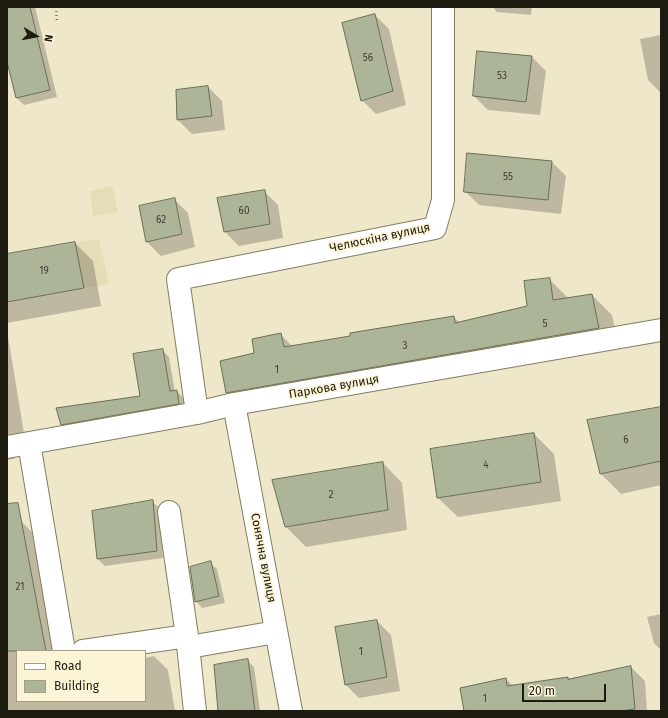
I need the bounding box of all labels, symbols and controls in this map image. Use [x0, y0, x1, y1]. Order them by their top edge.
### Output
north arrow [16, 16, 56, 56]
text: N [41, 33, 55, 43]
house number: 56 [363, 52, 373, 64]
house number: 53 [497, 70, 507, 82]
house number: 55 [503, 171, 513, 183]
house number: 60 [239, 205, 249, 217]
house number: 62 [156, 214, 166, 226]
street label: Челюскіна вулиця [328, 220, 432, 256]
house number: 19 [39, 265, 49, 277]
house number: 5 [542, 318, 548, 330]
house number: 3 [403, 340, 407, 352]
house number: 1 [275, 364, 279, 376]
street label: Паркова вулиця [288, 372, 380, 402]
house number: 6 [623, 434, 629, 446]
house number: 4 [483, 459, 489, 471]
house number: 2 [329, 489, 333, 501]
street label: Сонячна вулиця [247, 512, 279, 604]
house number: 21 [15, 581, 25, 593]
house number: 1 [359, 646, 363, 658]
legend [16, 650, 146, 702]
text: Road [54, 659, 82, 673]
scale bar [524, 676, 608, 702]
text: Building [54, 679, 99, 693]
text: 20 m [529, 684, 555, 698]
house number: 1 [483, 693, 487, 705]

